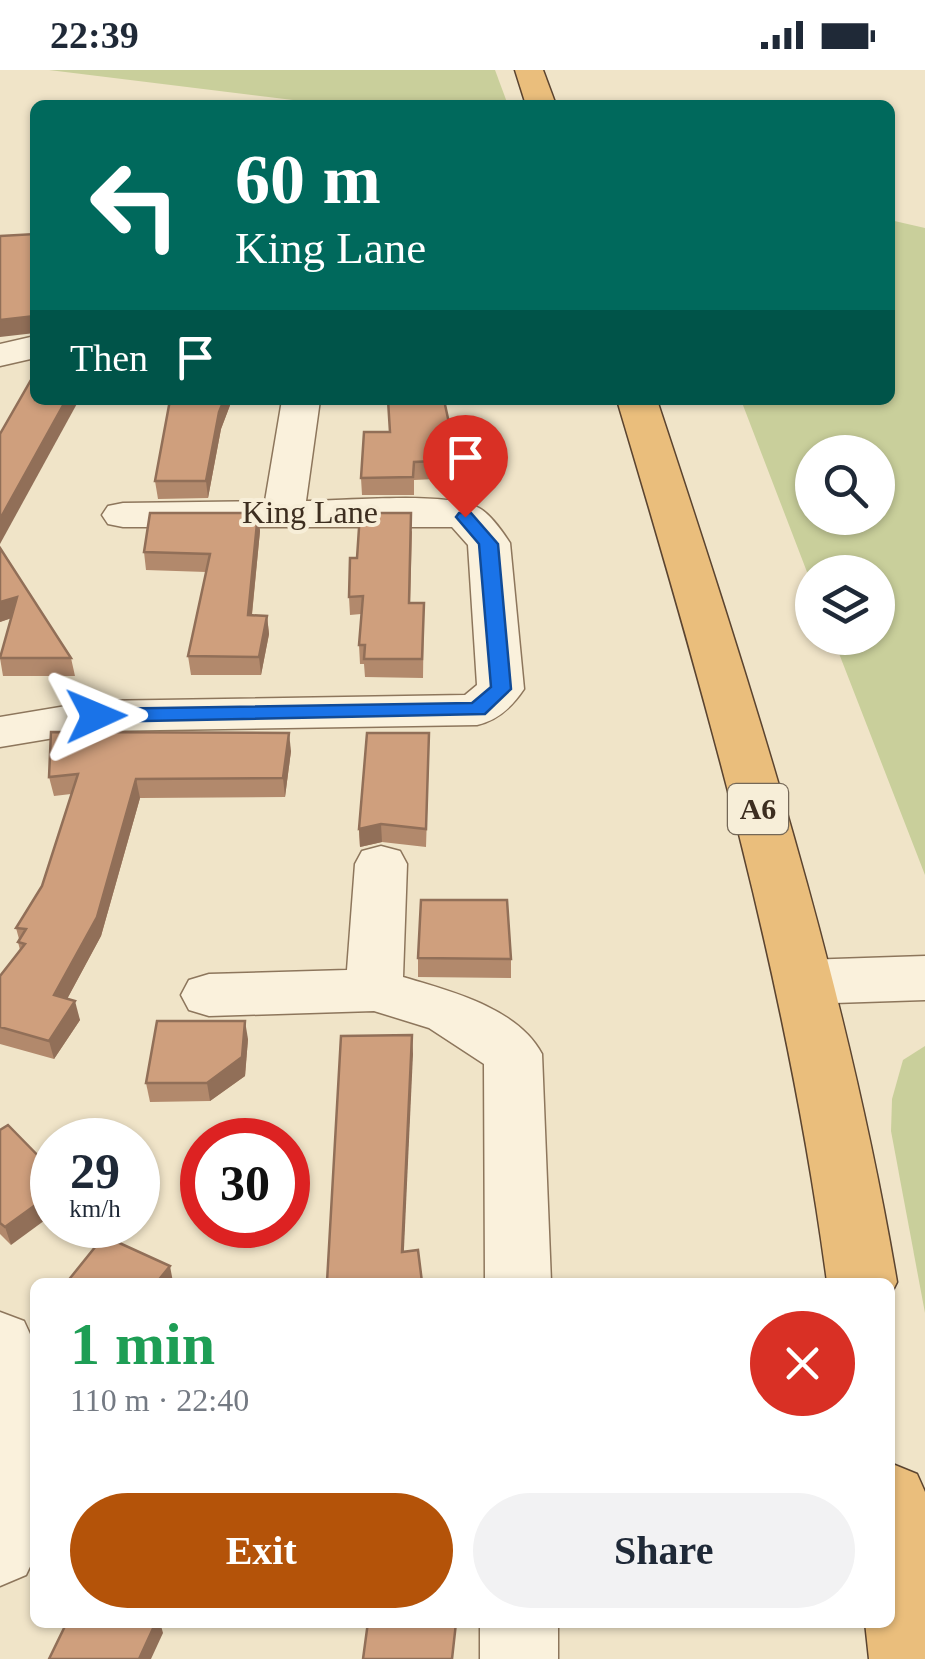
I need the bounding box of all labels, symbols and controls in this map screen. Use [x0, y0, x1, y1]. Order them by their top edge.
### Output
text: 22:39 [50, 14, 139, 56]
icon: left [70, 140, 200, 270]
text: 60 m [235, 141, 381, 218]
text: King Lane [235, 223, 426, 273]
icon: arrive [168, 330, 223, 385]
text: Then [70, 337, 148, 379]
pin [423, 415, 508, 518]
icon: arrive [438, 430, 493, 485]
map controls [795, 435, 895, 655]
button: search [795, 435, 895, 535]
street label: King Lane [242, 494, 378, 530]
button: layers [795, 555, 895, 655]
position arrow [44, 664, 148, 768]
road number: A6 [728, 784, 788, 834]
speed limit sign: 30 [180, 1118, 310, 1248]
text: 29 [70, 1143, 120, 1199]
text: km/h [69, 1195, 121, 1222]
text: 1 min [70, 1311, 215, 1377]
button: close [750, 1311, 855, 1416]
text: 110 m · 22:40 [70, 1382, 249, 1418]
button: Exit [70, 1493, 453, 1608]
button: Share [473, 1493, 855, 1608]

